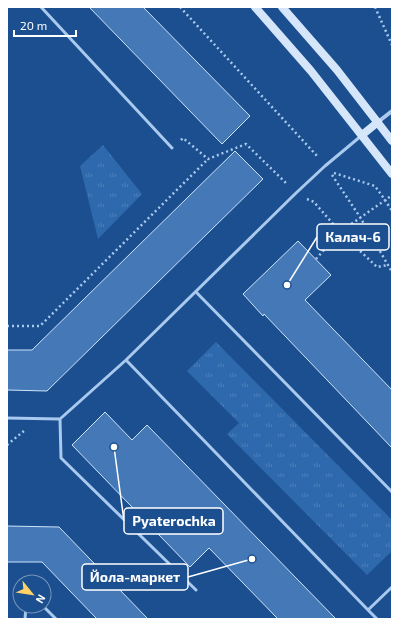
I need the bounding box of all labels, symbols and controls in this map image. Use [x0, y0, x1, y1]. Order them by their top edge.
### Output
scale bar [14, 12, 76, 38]
text: 20 m [20, 18, 47, 32]
callout: Калач-6 [317, 224, 389, 250]
text: Калач-6 [325, 228, 381, 245]
callout: Pyaterochka [124, 508, 223, 534]
text: Pyaterochka [132, 512, 216, 529]
callout: Йола-маркет [82, 564, 188, 590]
text: Йола-маркет [90, 568, 180, 585]
north arrow [12, 574, 52, 614]
text: N [33, 593, 49, 606]

